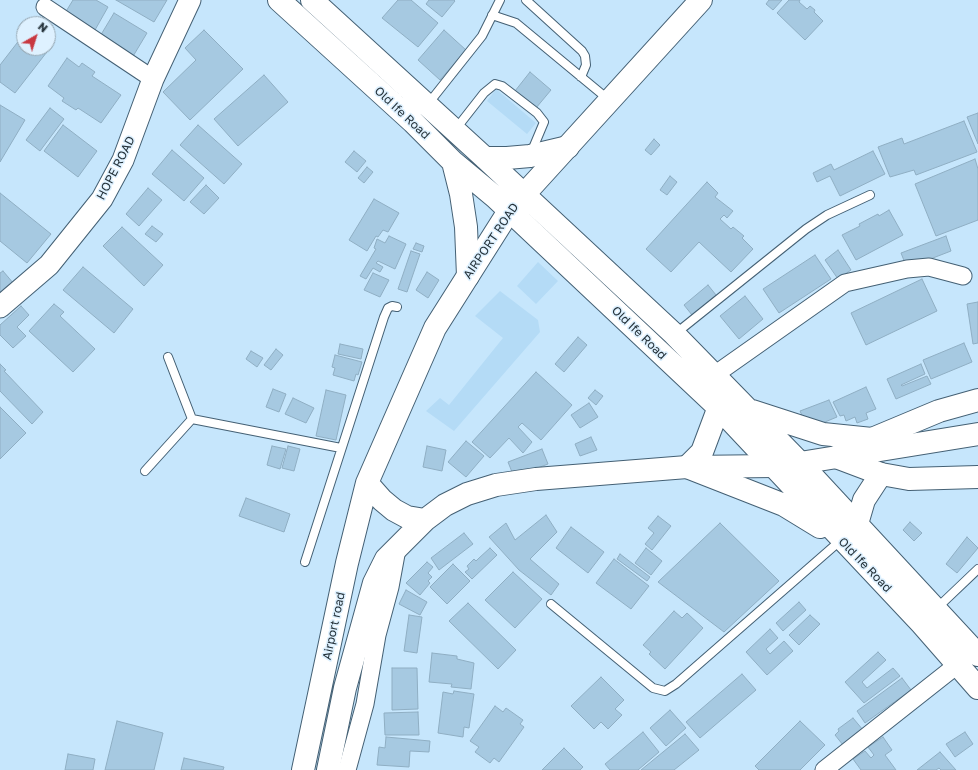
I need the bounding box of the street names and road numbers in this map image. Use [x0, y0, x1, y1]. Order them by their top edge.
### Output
street label: Old Ife Road [371, 84, 433, 142]
street label: HOPE ROAD [94, 134, 138, 202]
street label: AIRPORT ROAD [460, 200, 522, 282]
street label: Old Ife Road [609, 303, 669, 363]
street label: Old Ife Road [835, 535, 895, 595]
street label: Airport road [320, 591, 348, 661]

